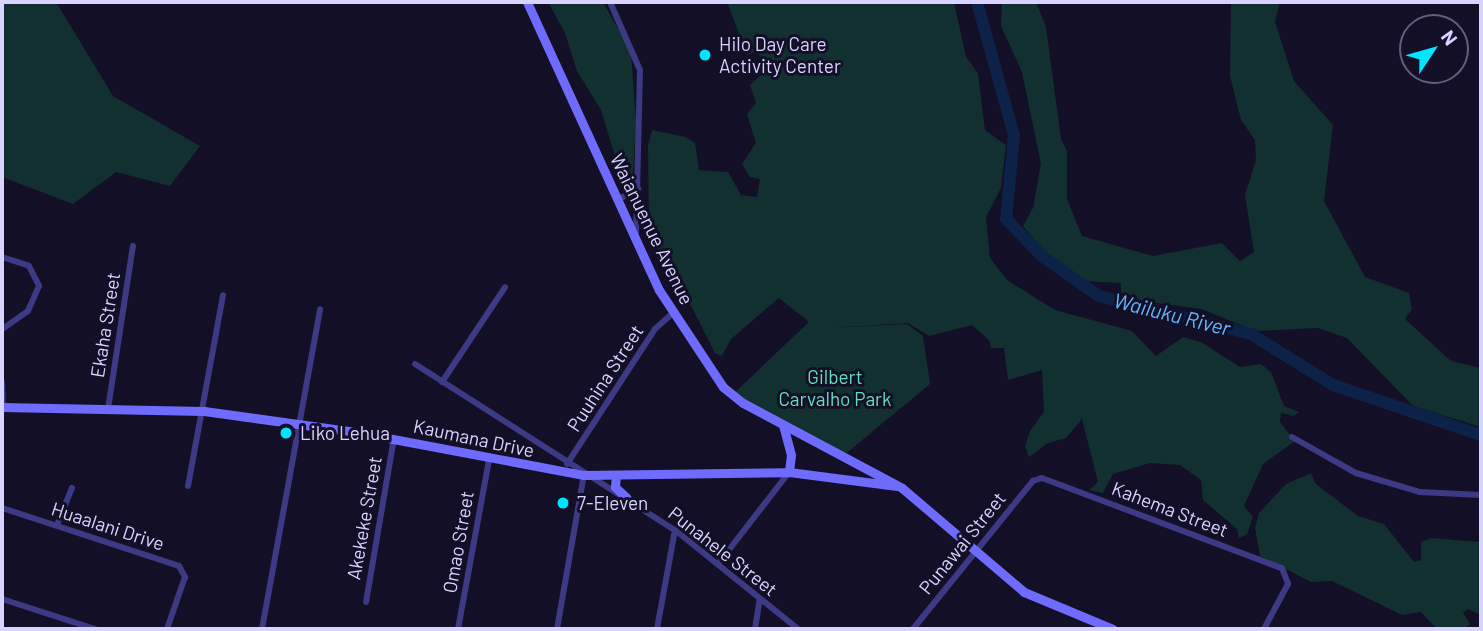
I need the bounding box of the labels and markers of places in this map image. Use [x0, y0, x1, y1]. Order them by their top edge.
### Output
place label: Hilo Day Care Activity Center [719, 33, 841, 77]
marker: Hilo Day Care Activity Center [697, 47, 713, 63]
place label: Liko Lehua [300, 422, 390, 444]
marker: Liko Lehua [278, 425, 294, 441]
place label: 7-Eleven [577, 492, 648, 514]
marker: 7-Eleven [555, 495, 571, 511]

